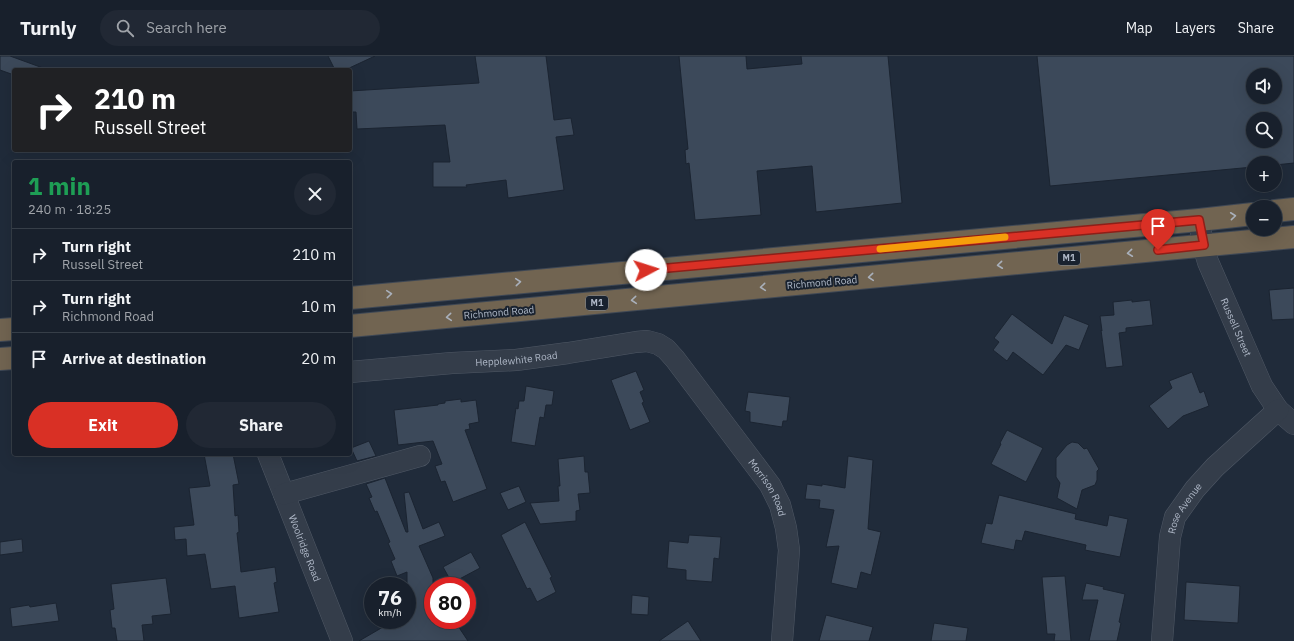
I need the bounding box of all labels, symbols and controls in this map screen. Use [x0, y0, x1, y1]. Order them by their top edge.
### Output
search box [100, 10, 380, 46]
text: Turnly [20, 16, 76, 40]
icon: search [114, 17, 136, 39]
text: Search here [146, 18, 227, 37]
text: Map [1126, 19, 1153, 37]
text: Layers [1175, 19, 1216, 37]
text: Share [1238, 19, 1274, 37]
map controls [1246, 68, 1282, 236]
button: sound [1246, 68, 1282, 104]
text: 210 m [94, 80, 176, 117]
icon: right [28, 84, 80, 136]
button: search [1246, 112, 1282, 148]
text: Russell Street [94, 116, 206, 139]
button: + [1246, 156, 1282, 192]
text: 1 min [28, 170, 91, 202]
button: close [294, 173, 336, 215]
button: − [1246, 200, 1282, 236]
text: 240 m · 18:25 [28, 201, 111, 218]
pin [1141, 209, 1175, 250]
one-way arrow [1230, 212, 1236, 221]
icon: arrive [1147, 215, 1169, 237]
text: Turn right [62, 237, 131, 256]
icon: right [28, 244, 50, 266]
text: 210 m [292, 245, 336, 264]
one-way arrow [1127, 248, 1133, 257]
position arrow [625, 249, 667, 291]
road number: M1 [1058, 251, 1080, 265]
text: Russell Street [62, 256, 143, 273]
one-way arrow [997, 260, 1003, 269]
street label: Richmond Road [786, 273, 858, 292]
one-way arrow [868, 273, 874, 282]
one-way arrow [515, 278, 521, 287]
one-way arrow [760, 283, 766, 292]
text: Turn right [62, 289, 131, 308]
one-way arrow [386, 290, 392, 299]
one-way arrow [631, 295, 637, 304]
icon: right [28, 296, 50, 318]
road number: M1 [586, 296, 608, 310]
street label: Russell Street [1217, 296, 1255, 359]
text: 10 m [301, 297, 336, 316]
street label: Richmond Road [463, 303, 535, 322]
text: Richmond Road [62, 308, 154, 325]
one-way arrow [446, 312, 452, 321]
icon: arrive [28, 348, 50, 370]
street label: Hepplewhite Road [475, 348, 558, 369]
text: Arrive at destination [62, 349, 206, 368]
text: 20 m [301, 349, 336, 368]
button: Exit [28, 402, 178, 448]
button: Share [186, 402, 336, 448]
street label: Morrison Road [745, 456, 789, 518]
street label: Rose Avenue [1165, 480, 1205, 535]
street label: Woolridge Road [286, 513, 324, 583]
speed limit sign: 80 [424, 577, 476, 629]
text: 76 [378, 584, 402, 611]
text: km/h [378, 606, 402, 619]

